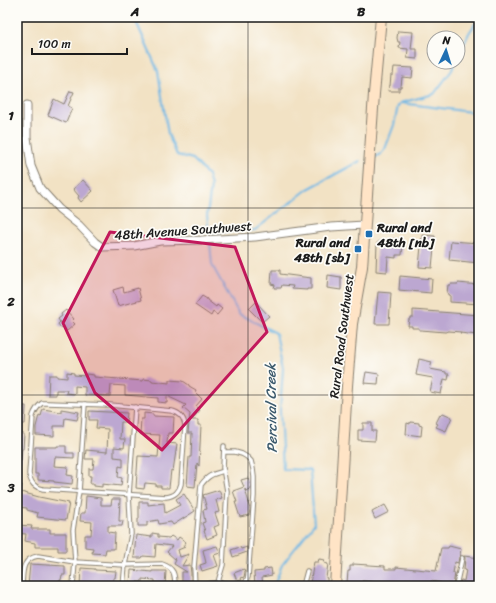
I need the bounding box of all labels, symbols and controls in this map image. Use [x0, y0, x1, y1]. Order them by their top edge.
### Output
text: A [130, 0, 139, 23]
text: B [357, 0, 366, 23]
scale bar [32, 30, 127, 56]
north arrow [426, 30, 466, 70]
text: N [441, 31, 452, 50]
text: 100 m [38, 33, 71, 55]
text: 1 [8, 104, 14, 127]
street label: 48th Avenue Southwest [113, 214, 253, 247]
place label: Rural and 48th [nb] [376, 216, 436, 254]
marker: Rural and 48th [nb] [364, 229, 374, 239]
place label: Rural and 48th [sb] [293, 231, 351, 269]
marker: Rural and 48th [sb] [353, 244, 363, 254]
street label: Rural Road Southwest [322, 272, 361, 400]
text: 2 [6, 290, 15, 313]
water label: Percival Creek [258, 361, 285, 453]
text: 3 [6, 476, 15, 499]

